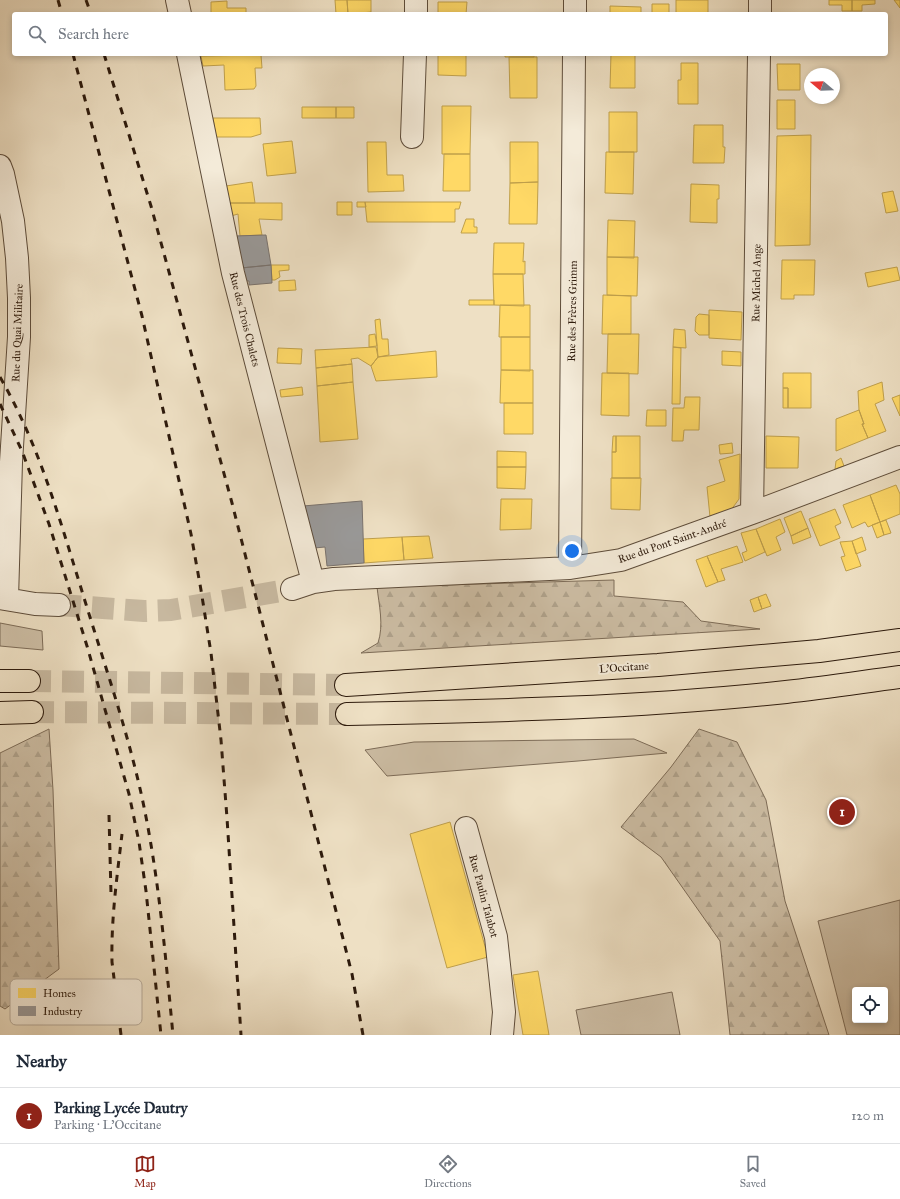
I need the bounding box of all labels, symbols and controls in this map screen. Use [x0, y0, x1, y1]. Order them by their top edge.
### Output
search box [12, 12, 888, 56]
icon: search [26, 23, 48, 45]
text: Search here [58, 25, 129, 43]
north arrow [804, 68, 840, 104]
street label: Rue Michel Ange [749, 243, 764, 322]
street label: Rue des Frères Grimm [565, 260, 580, 362]
street label: Rue des Trois Chalets [226, 270, 263, 368]
street label: Rue du Quai Militaire [9, 283, 26, 382]
street label: Rue du Pont Saint-André [616, 517, 728, 566]
your location [562, 541, 582, 561]
street label: L'Occitane [599, 659, 650, 676]
pin: 1 [829, 797, 855, 827]
street label: Rue Paulin Talabot [466, 853, 501, 939]
legend [10, 979, 142, 1025]
text: Homes [43, 987, 76, 1000]
map controls [852, 987, 888, 1023]
button: locate [852, 987, 888, 1023]
text: Industry [43, 1005, 83, 1018]
text: Nearby [16, 1051, 67, 1072]
text: Parking Lycée Dautry [54, 1099, 188, 1117]
text: 1 [26, 1108, 32, 1124]
text: 120 m [851, 1108, 884, 1124]
text: Parking · L'Occitane [54, 1117, 161, 1133]
tab: Map [134, 1153, 156, 1190]
tab: Directions [424, 1153, 472, 1190]
tab: Saved [740, 1153, 766, 1190]

